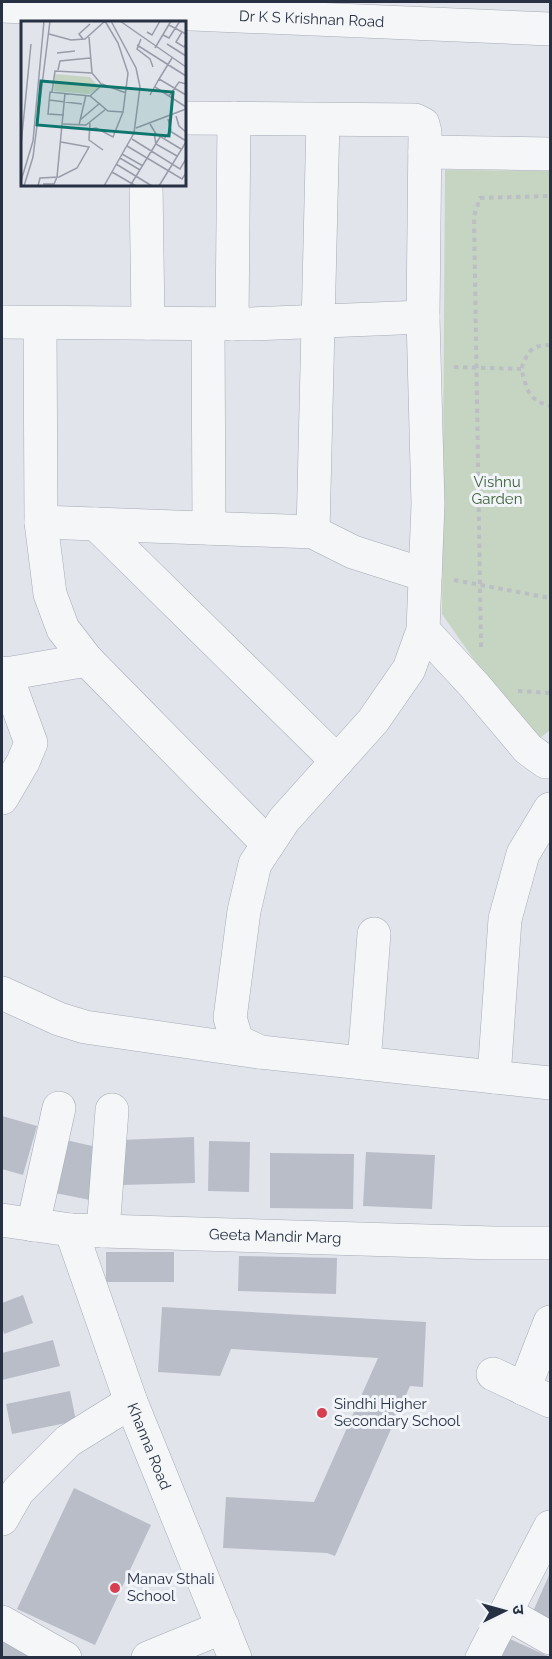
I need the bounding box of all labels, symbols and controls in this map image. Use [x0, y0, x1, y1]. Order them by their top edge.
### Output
street label: Dr K S Krishnan Road [239, 7, 385, 31]
inset map [21, 21, 186, 186]
park label: Vishnu Garden [472, 473, 522, 508]
street label: Geeta Mandir Marg [209, 1225, 342, 1247]
place label: Sindhi Higher Secondary School [334, 1395, 461, 1430]
street label: Khanna Road [123, 1400, 175, 1492]
marker: Sindhi Higher Secondary School [315, 1406, 329, 1420]
place label: Manav Sthali School [127, 1570, 215, 1605]
marker: Manav Sthali School [108, 1581, 122, 1595]
north arrow [474, 1581, 534, 1641]
text: उ [509, 1604, 528, 1616]

